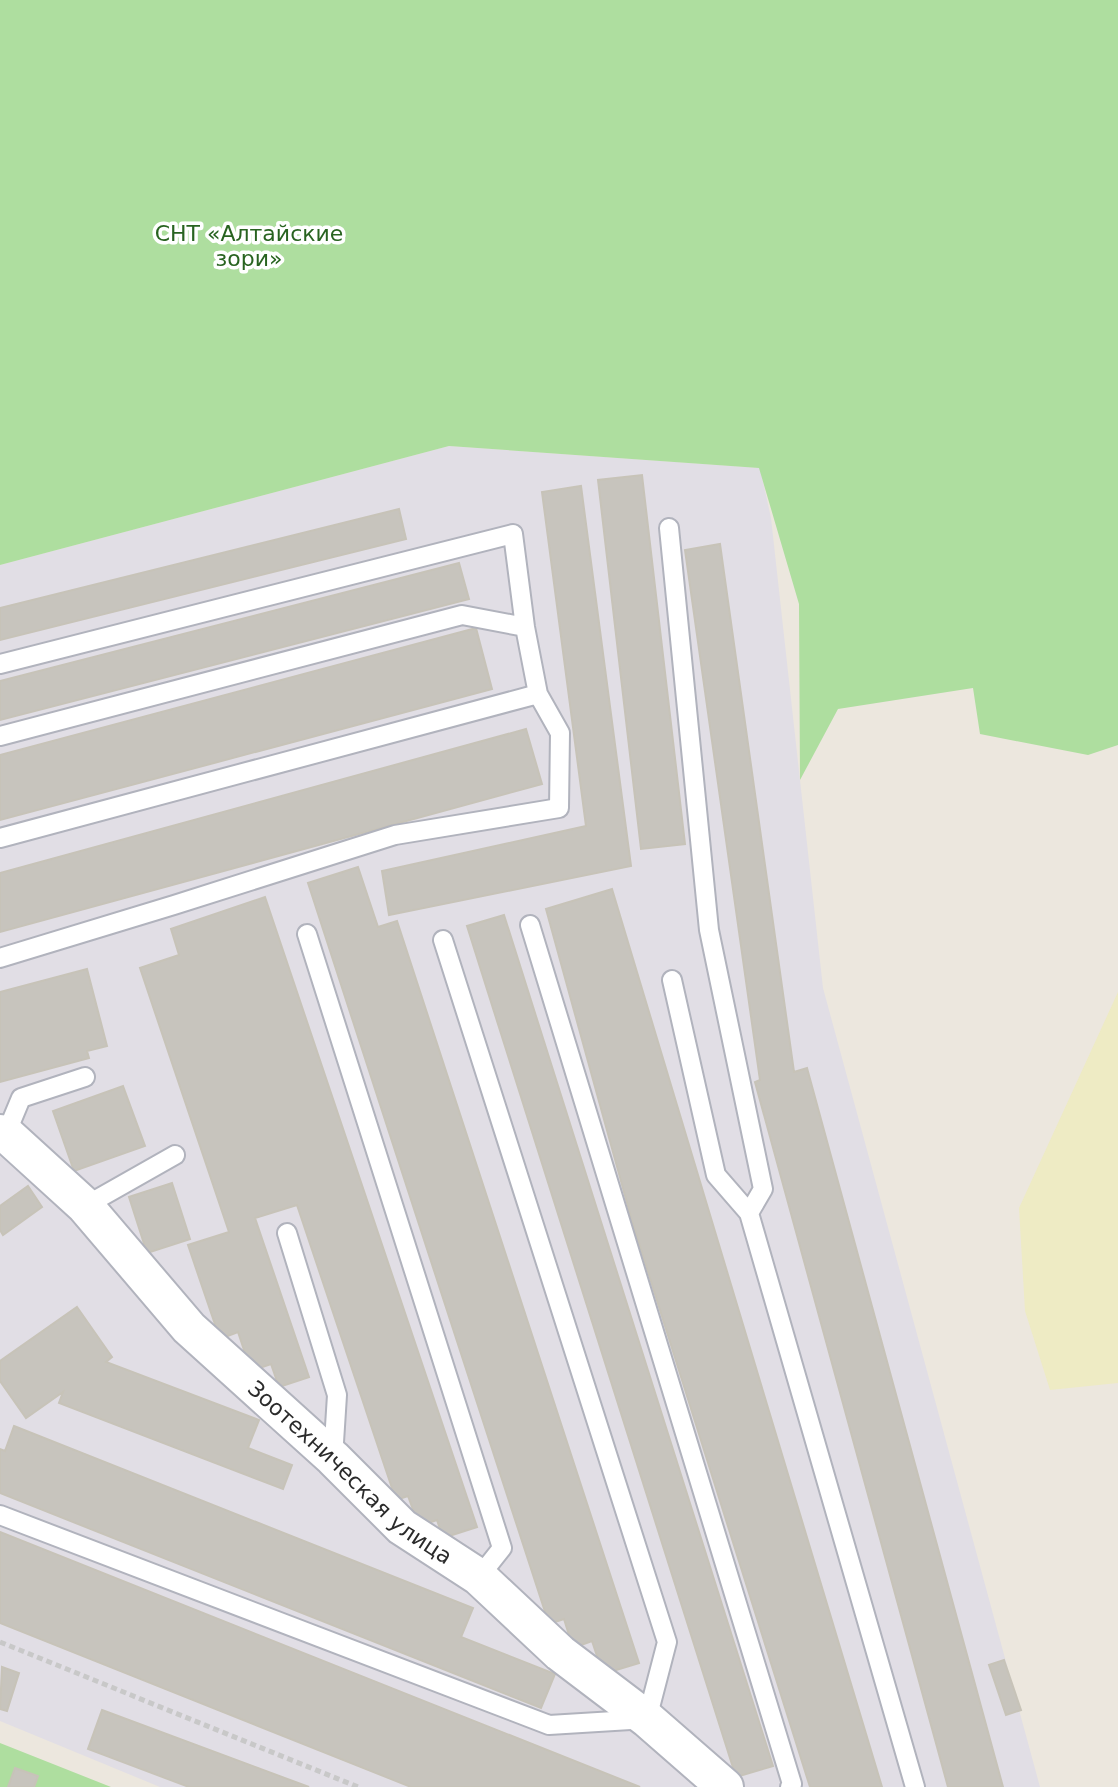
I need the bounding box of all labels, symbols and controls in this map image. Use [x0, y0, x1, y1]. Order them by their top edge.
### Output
park label: СНТ «Алтайские зори» [155, 221, 343, 271]
street label: Зоотехническая улица [243, 1376, 457, 1569]

